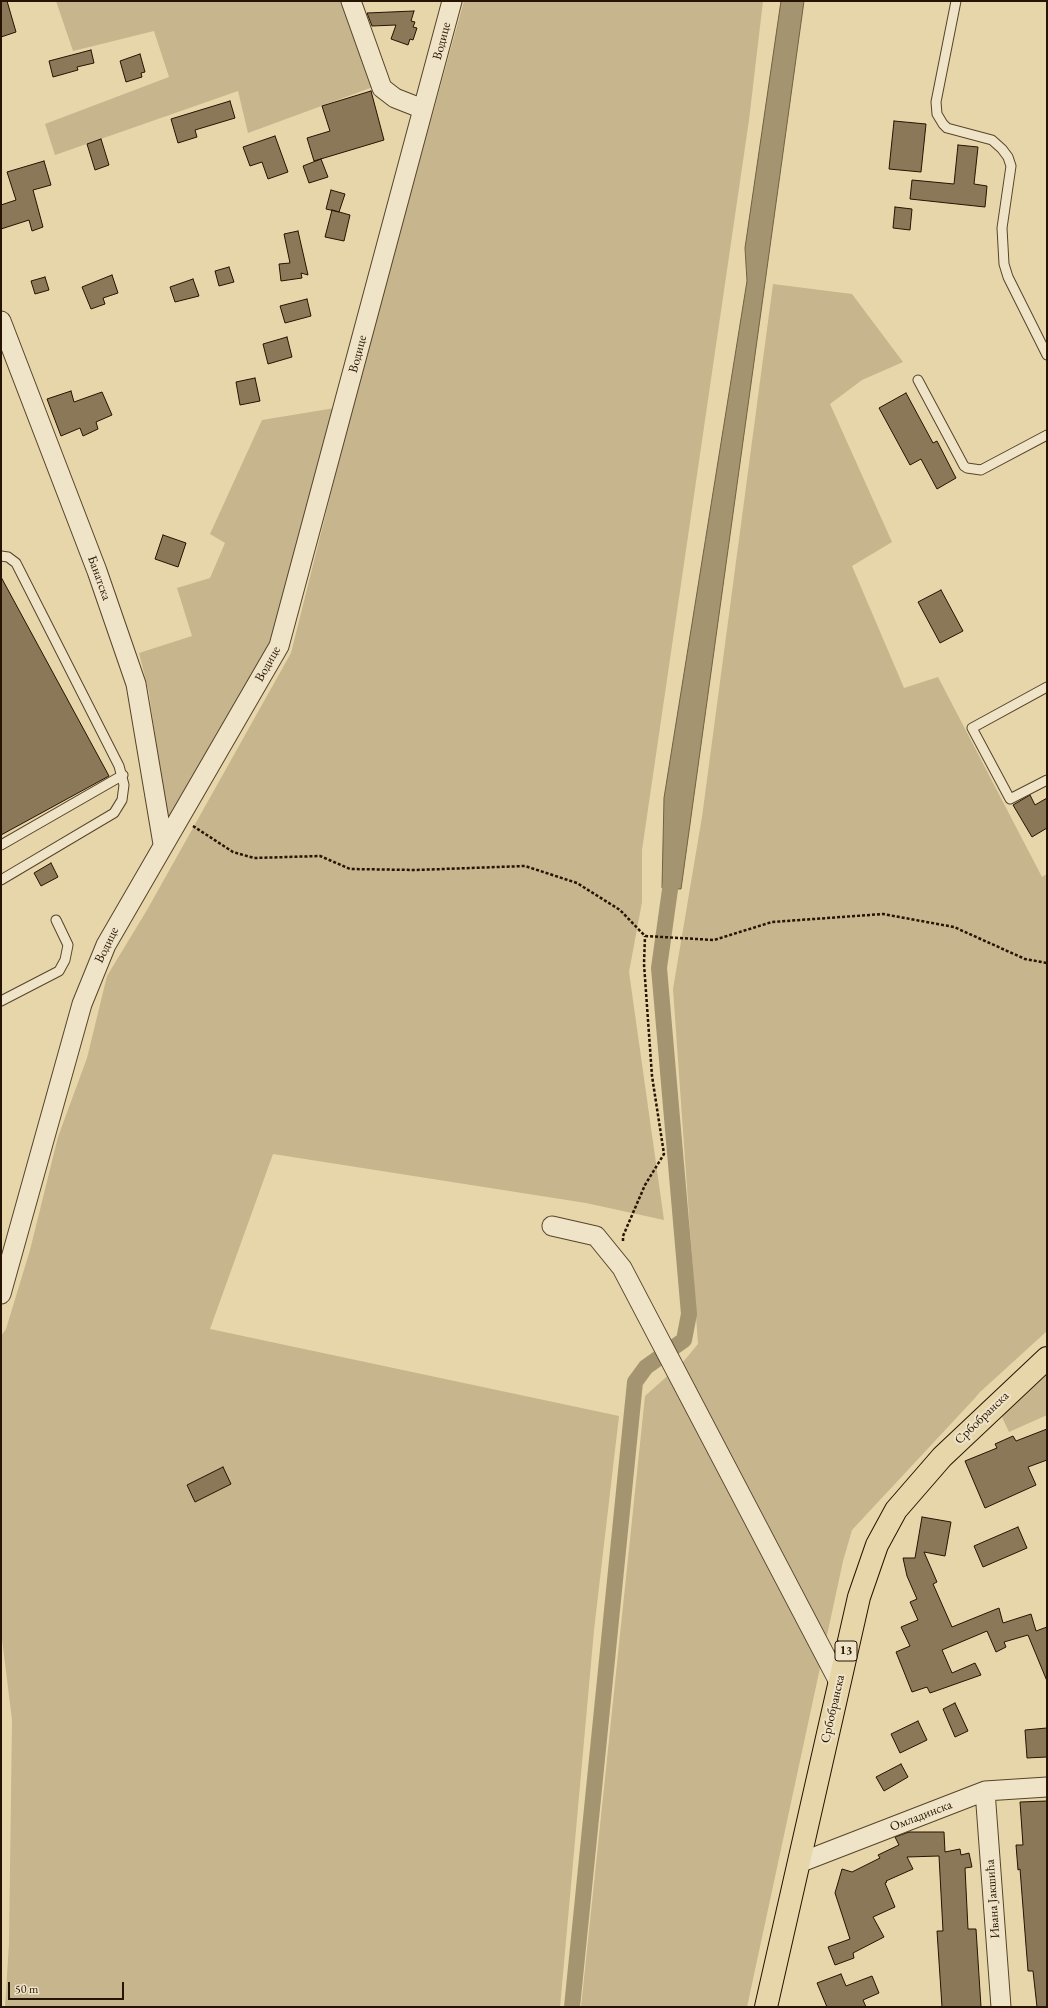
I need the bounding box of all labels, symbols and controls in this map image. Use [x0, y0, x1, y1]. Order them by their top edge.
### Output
street label: Водице [430, 20, 454, 62]
street label: Водице [346, 333, 370, 375]
street label: Банатска [84, 554, 114, 602]
street label: Водице [252, 643, 284, 685]
street label: Водице [92, 924, 122, 966]
street label: Србобранска [952, 1388, 1012, 1448]
road number: 13 [835, 1641, 857, 1661]
street label: Србобранска [818, 1673, 848, 1745]
street label: Омладинска [888, 1797, 954, 1835]
street label: Ивана Јакшића [982, 1859, 1004, 1939]
scale bar [10, 1974, 126, 2000]
text: 50 m [15, 1981, 38, 1997]

